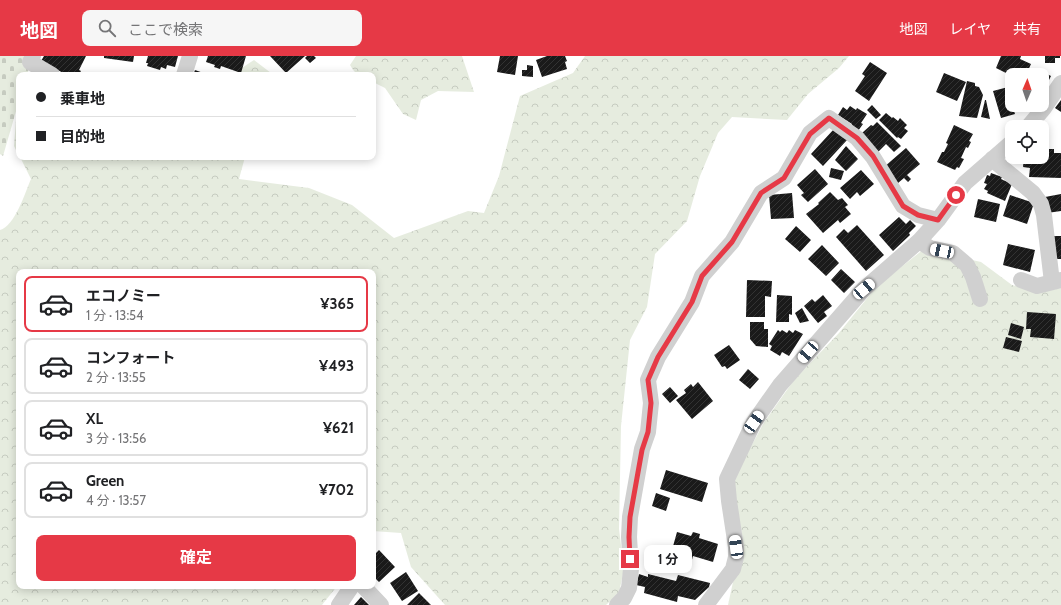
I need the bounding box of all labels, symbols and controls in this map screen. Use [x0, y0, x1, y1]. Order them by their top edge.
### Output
search box [82, 10, 362, 46]
icon: search [96, 17, 118, 39]
text: 地図 [20, 19, 58, 42]
text: 地図 [899, 20, 927, 38]
text: レイヤ [949, 20, 991, 38]
text: 共有 [1013, 20, 1041, 38]
text: ここで検索 [128, 21, 203, 39]
north arrow [1005, 68, 1049, 112]
map controls [1005, 68, 1049, 164]
text: 乗車地 [60, 90, 105, 108]
button: locate [1005, 120, 1049, 164]
text: 目的地 [60, 128, 105, 146]
route start [947, 186, 965, 204]
car [929, 243, 955, 259]
car [851, 277, 877, 301]
icon: car [38, 286, 74, 322]
text: エコノミー [86, 287, 161, 305]
text: ¥365 [320, 295, 354, 313]
text: 1 分 · 13:54 [86, 307, 144, 323]
car [796, 339, 820, 365]
icon: car [38, 348, 74, 384]
text: コンフォート [86, 349, 176, 367]
text: ¥493 [319, 357, 354, 375]
text: 2 分 · 13:55 [86, 369, 146, 385]
car [742, 409, 766, 435]
icon: car [38, 410, 74, 446]
text: XL [86, 410, 103, 428]
text: ¥621 [323, 419, 354, 437]
text: 3 分 · 13:56 [86, 430, 146, 446]
icon: car [38, 472, 74, 508]
text: Green [86, 472, 124, 490]
text: ¥702 [319, 481, 354, 499]
text: 4 分 · 13:57 [86, 492, 146, 508]
car [728, 534, 744, 560]
button: 確定 [36, 535, 356, 581]
callout: 1 分 [644, 545, 692, 573]
route end [621, 550, 639, 568]
text: 1 分 [658, 551, 678, 567]

